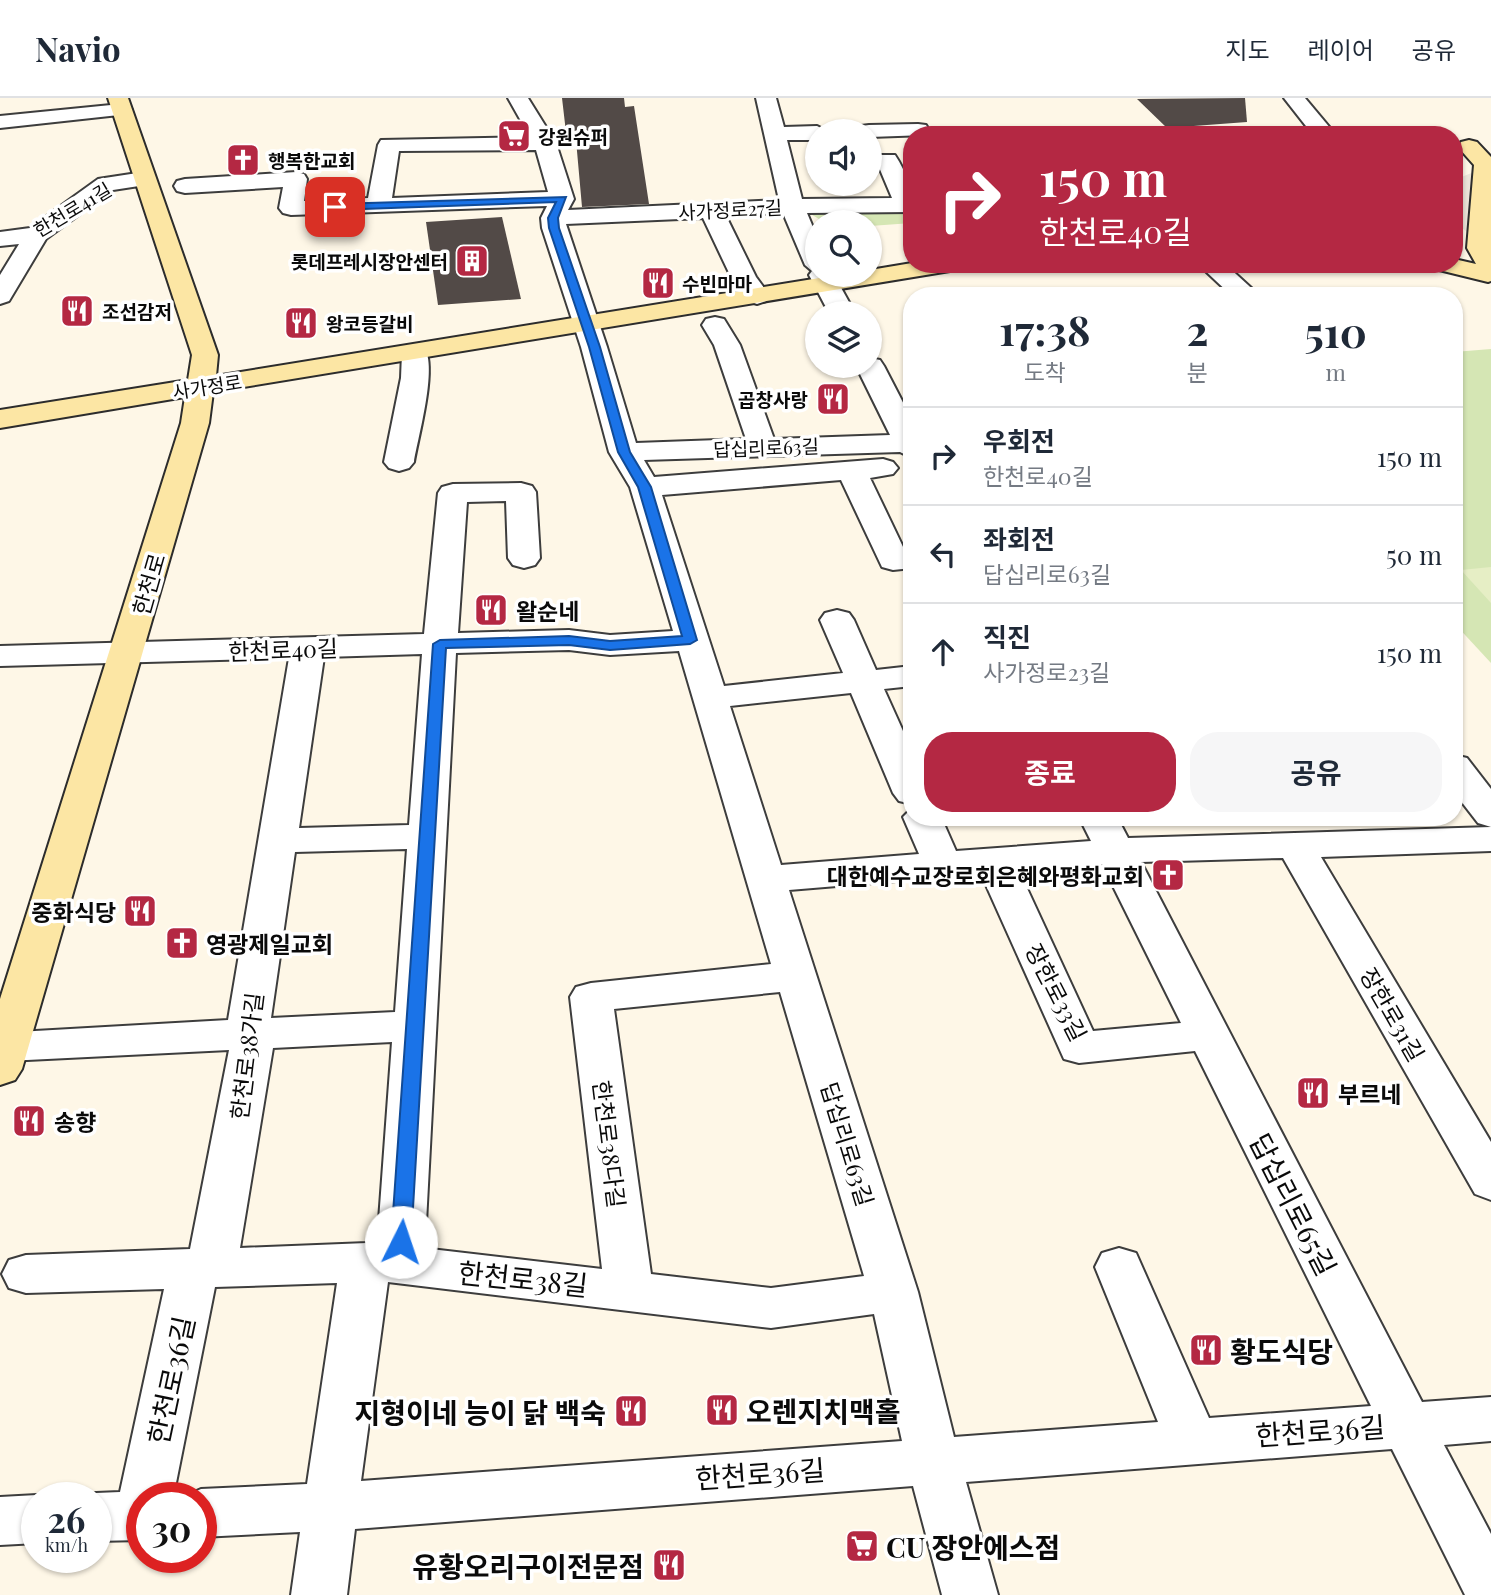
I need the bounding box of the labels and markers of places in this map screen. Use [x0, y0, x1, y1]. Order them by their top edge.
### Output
supermarket icon: 강원슈퍼 [495, 117, 533, 155]
place label: 강원슈퍼 [538, 123, 608, 149]
church icon: 행복한교회 [224, 141, 262, 179]
place label: 행복한교회 [268, 147, 355, 173]
pin [305, 177, 365, 237]
building icon: 롯데프레시장안센터 [453, 242, 491, 280]
place label: 롯데프레시장안센터 [291, 248, 448, 274]
restaurant icon: 수빈마마 [639, 264, 677, 302]
place label: 수빈마마 [682, 270, 752, 296]
restaurant icon: 조선감저 [58, 292, 96, 330]
place label: 조선감저 [102, 298, 172, 324]
restaurant icon: 왕코등갈비 [282, 304, 320, 342]
place label: 왕코등갈비 [326, 310, 413, 336]
restaurant icon: 곱창사랑 [814, 380, 852, 418]
place label: 곱창사랑 [738, 386, 808, 412]
restaurant icon: 왈순네 [472, 591, 510, 629]
place label: 왈순네 [516, 595, 579, 626]
church icon: 대한예수교장로회은혜와평화교회 [1149, 856, 1187, 894]
place label: 대한예수교장로회은혜와평화교회 [827, 860, 1144, 891]
restaurant icon: 중화식당 [121, 892, 159, 930]
place label: 중화식당 [31, 896, 116, 927]
church icon: 영광제일교회 [163, 924, 201, 962]
place label: 영광제일교회 [206, 928, 333, 959]
restaurant icon: 부르네 [1294, 1074, 1332, 1112]
place label: 부르네 [1338, 1078, 1401, 1109]
restaurant icon: 송향 [10, 1102, 48, 1140]
place label: 송향 [54, 1106, 96, 1137]
restaurant icon: 황도식당 [1187, 1331, 1225, 1369]
place label: 황도식당 [1230, 1332, 1333, 1369]
restaurant icon: 오렌지치맥홀 [703, 1391, 741, 1429]
restaurant icon: 지형이네 능이 닭 백숙 [612, 1392, 650, 1430]
place label: 오렌지치맥홀 [746, 1392, 901, 1429]
place label: 지형이네 능이 닭 백숙 [355, 1393, 606, 1430]
supermarket icon: CU 장안에스점 [843, 1527, 881, 1565]
place label: CU 장안에스점 [886, 1528, 1060, 1565]
restaurant icon: 유황오리구이전문점 [650, 1546, 688, 1584]
place label: 유황오리구이전문점 [412, 1547, 644, 1584]

